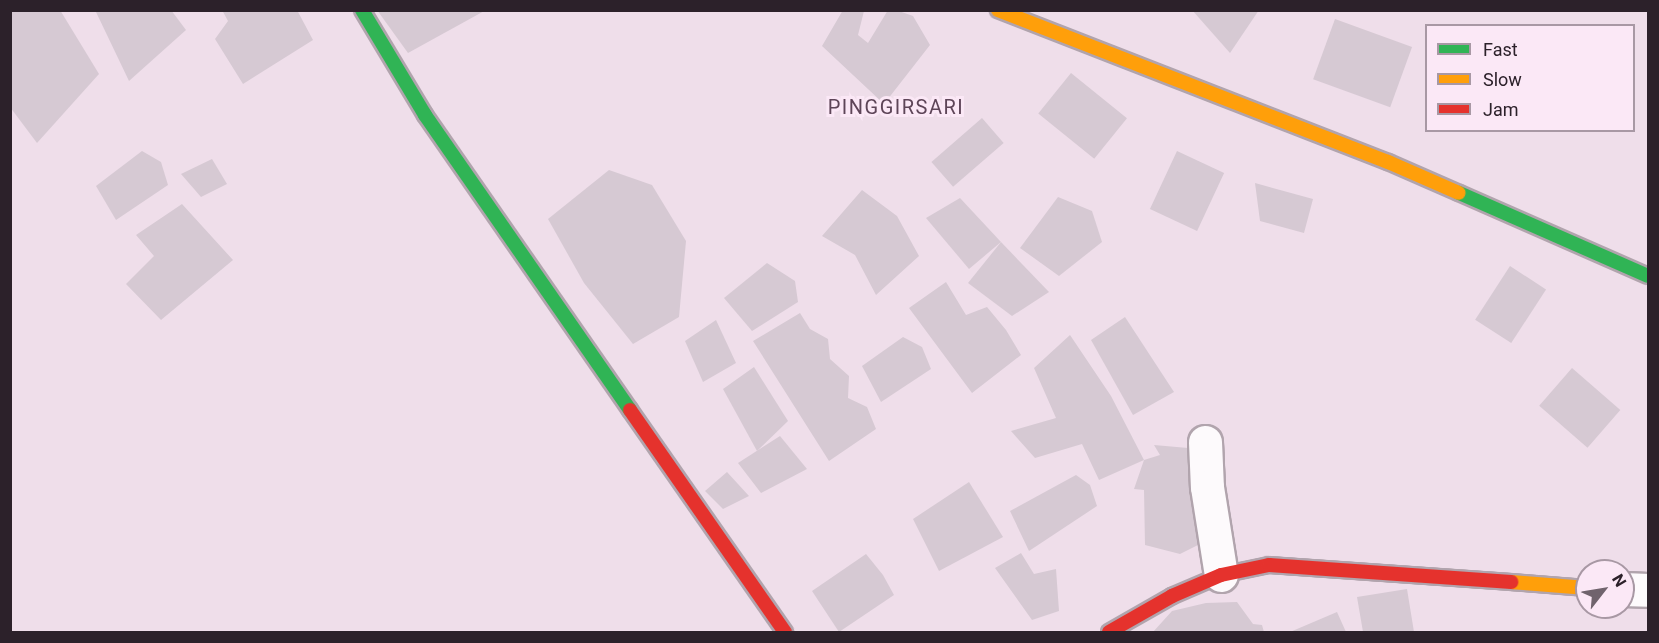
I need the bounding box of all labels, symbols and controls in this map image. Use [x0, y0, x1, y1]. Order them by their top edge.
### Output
legend [1425, 24, 1635, 132]
text: Fast [1483, 39, 1518, 60]
text: Slow [1483, 69, 1522, 90]
district label: PINGGIRSARI [828, 95, 964, 119]
text: Jam [1483, 99, 1519, 120]
north arrow [1575, 559, 1635, 619]
text: N [1608, 571, 1630, 590]

